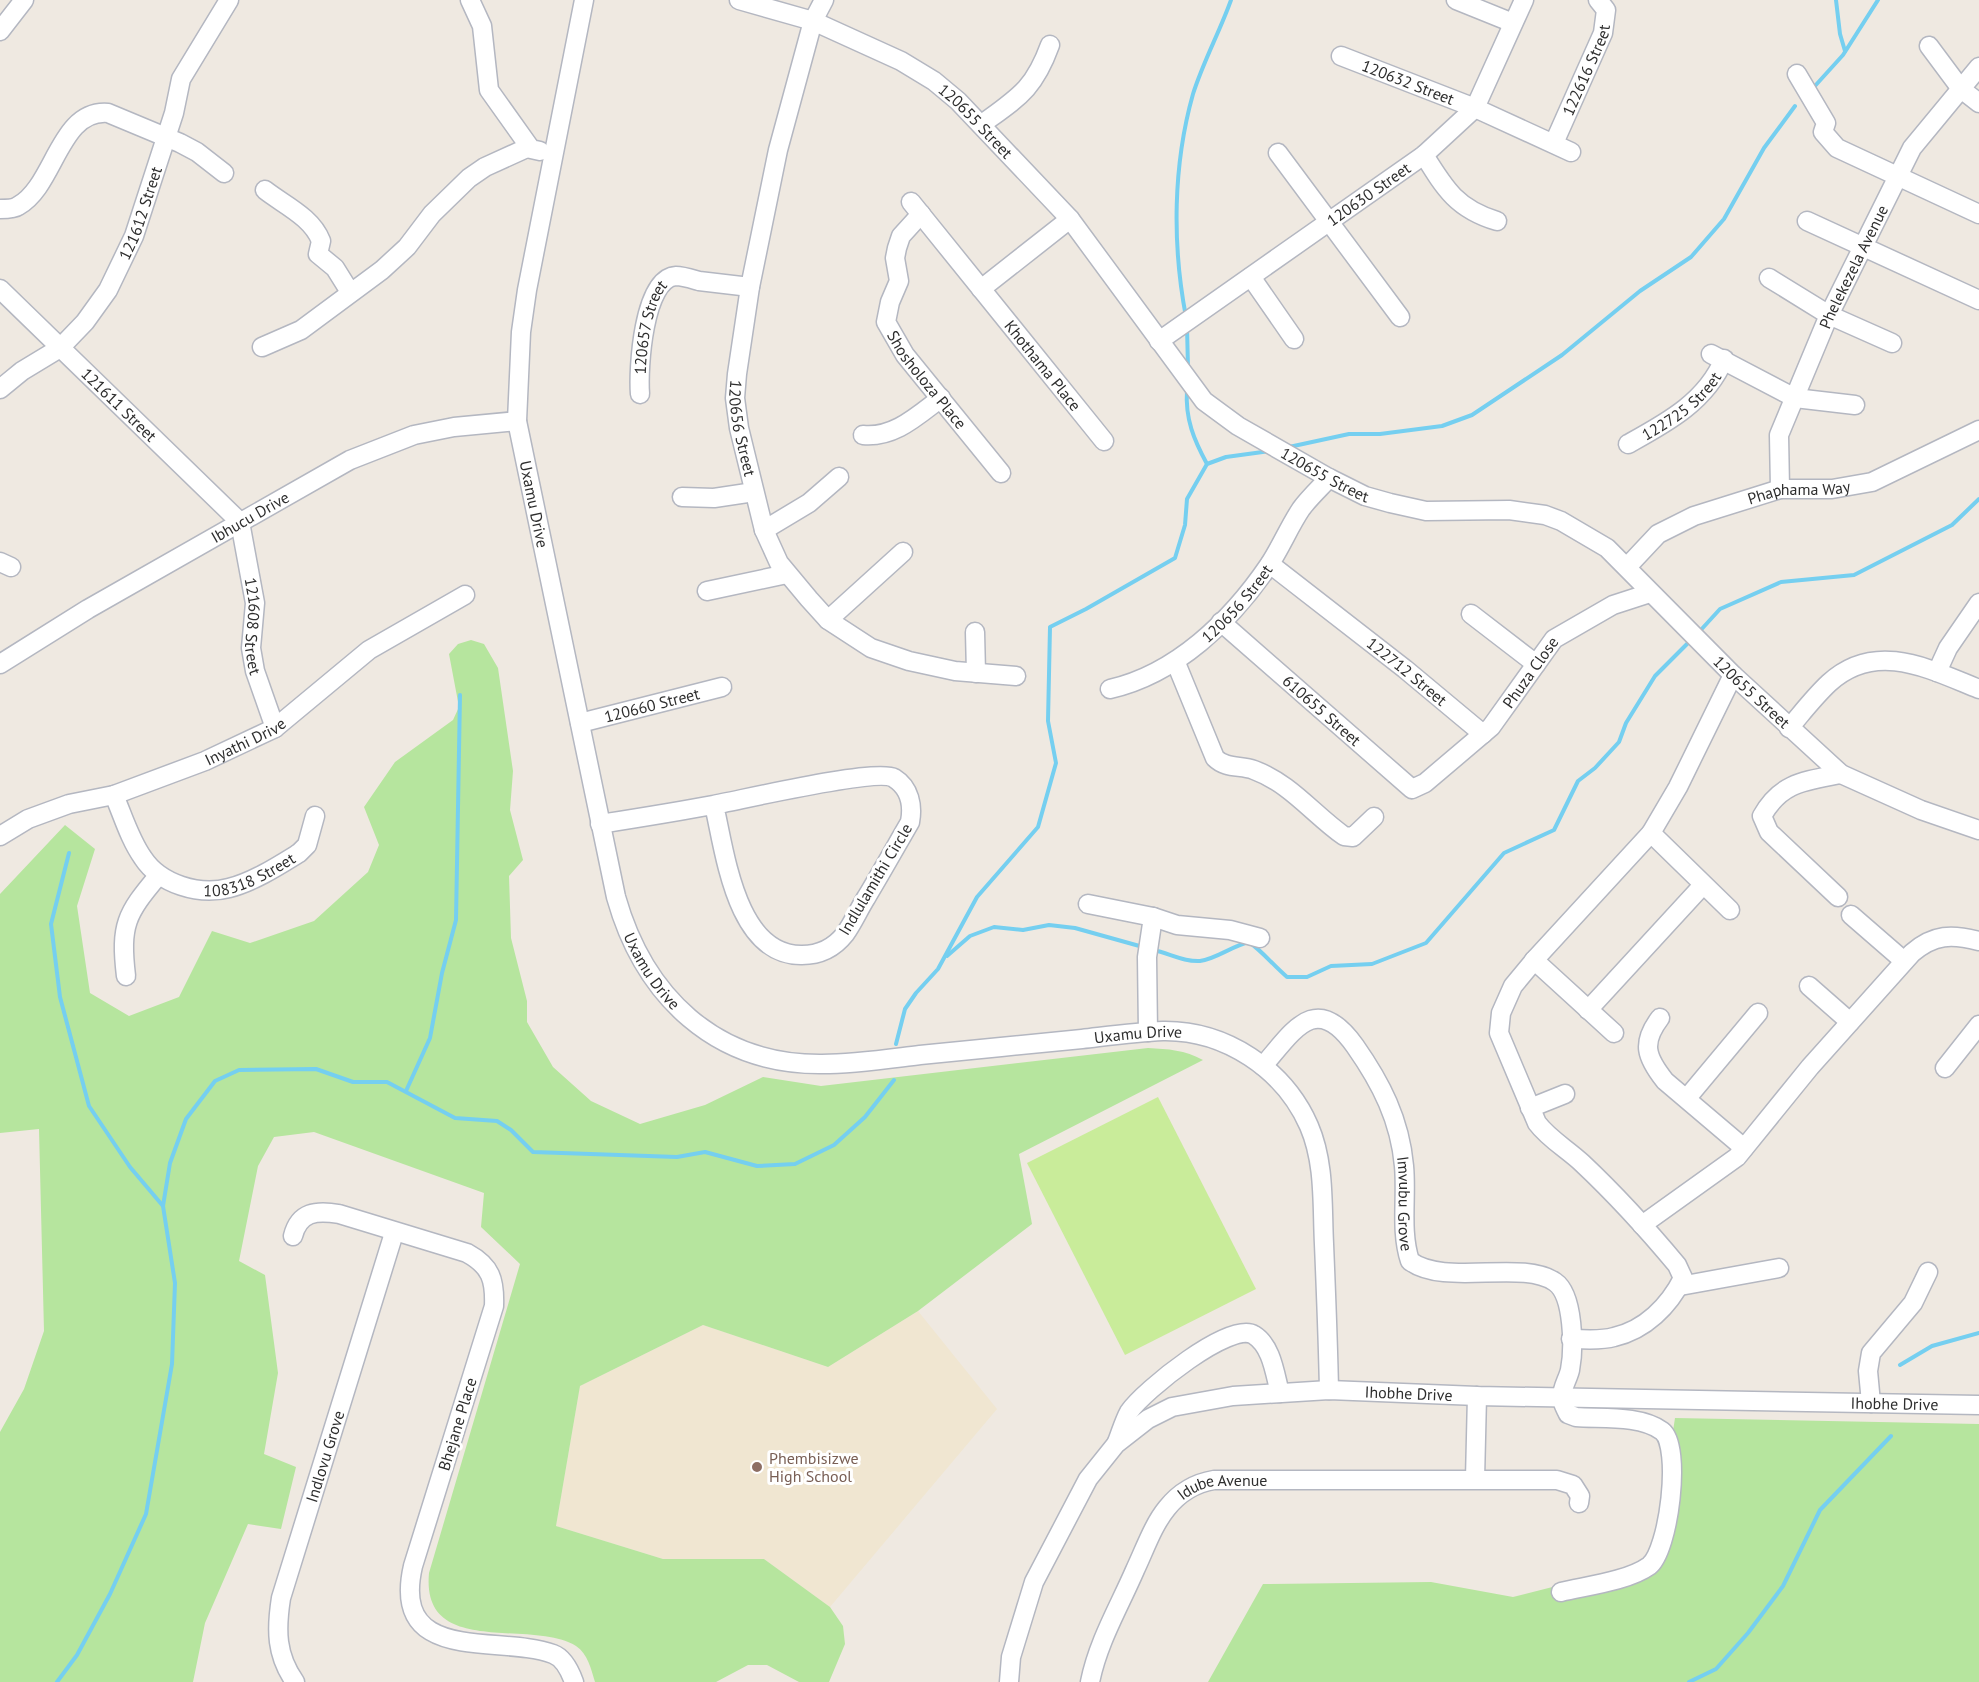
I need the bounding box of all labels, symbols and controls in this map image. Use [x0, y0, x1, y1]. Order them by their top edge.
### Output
street label: 122616 Street [1558, 23, 1614, 119]
street label: 120632 Street [1359, 55, 1458, 109]
street label: 120655 Street [935, 79, 1018, 163]
street label: 120630 Street [1323, 157, 1415, 230]
street label: 121612 Street [114, 163, 166, 263]
street label: Phelekezela Avenue [1814, 201, 1892, 332]
street label: 120657 Street [630, 275, 671, 375]
street label: Khothama Place [1000, 316, 1086, 415]
street label: Shosholoza Place [883, 327, 971, 433]
street label: 121611 Street [77, 363, 161, 446]
street label: 122725 Street [1638, 368, 1725, 444]
street label: 120656 Street [725, 379, 761, 479]
street label: 120655 Street [1277, 443, 1372, 507]
street label: Uxamu Drive [516, 459, 553, 549]
street label: Phaphama Way [1745, 476, 1852, 509]
street label: Ibhucu Drive [207, 487, 293, 547]
street label: 120656 Street [1197, 560, 1277, 647]
street label: 121608 Street [240, 576, 266, 678]
street label: 122712 Street [1363, 633, 1452, 710]
street label: Phuza Close [1498, 633, 1563, 712]
street label: 120655 Street [1709, 651, 1795, 733]
street label: 610655 Street [1279, 671, 1366, 750]
street label: 120660 Street [602, 683, 702, 727]
street label: Inyathi Drive [201, 713, 290, 770]
street label: Indlulamithi Circle [834, 819, 916, 939]
street label: 108318 Street [203, 848, 299, 901]
street label: Uxamu Drive [620, 929, 684, 1014]
street label: Uxamu Drive [1093, 1021, 1183, 1048]
street label: Imvubu Grove [1393, 1155, 1417, 1253]
street label: Bhejane Place [433, 1375, 481, 1473]
street label: Ihobhe Drive [1364, 1381, 1453, 1405]
street label: Ihobhe Drive [1851, 1393, 1939, 1414]
street label: Indlovu Grove [301, 1408, 348, 1505]
place label: Phembisizwe High School [769, 1448, 859, 1486]
marker: Phembisizwe High School [750, 1460, 764, 1474]
street label: Idube Avenue [1173, 1470, 1267, 1504]

